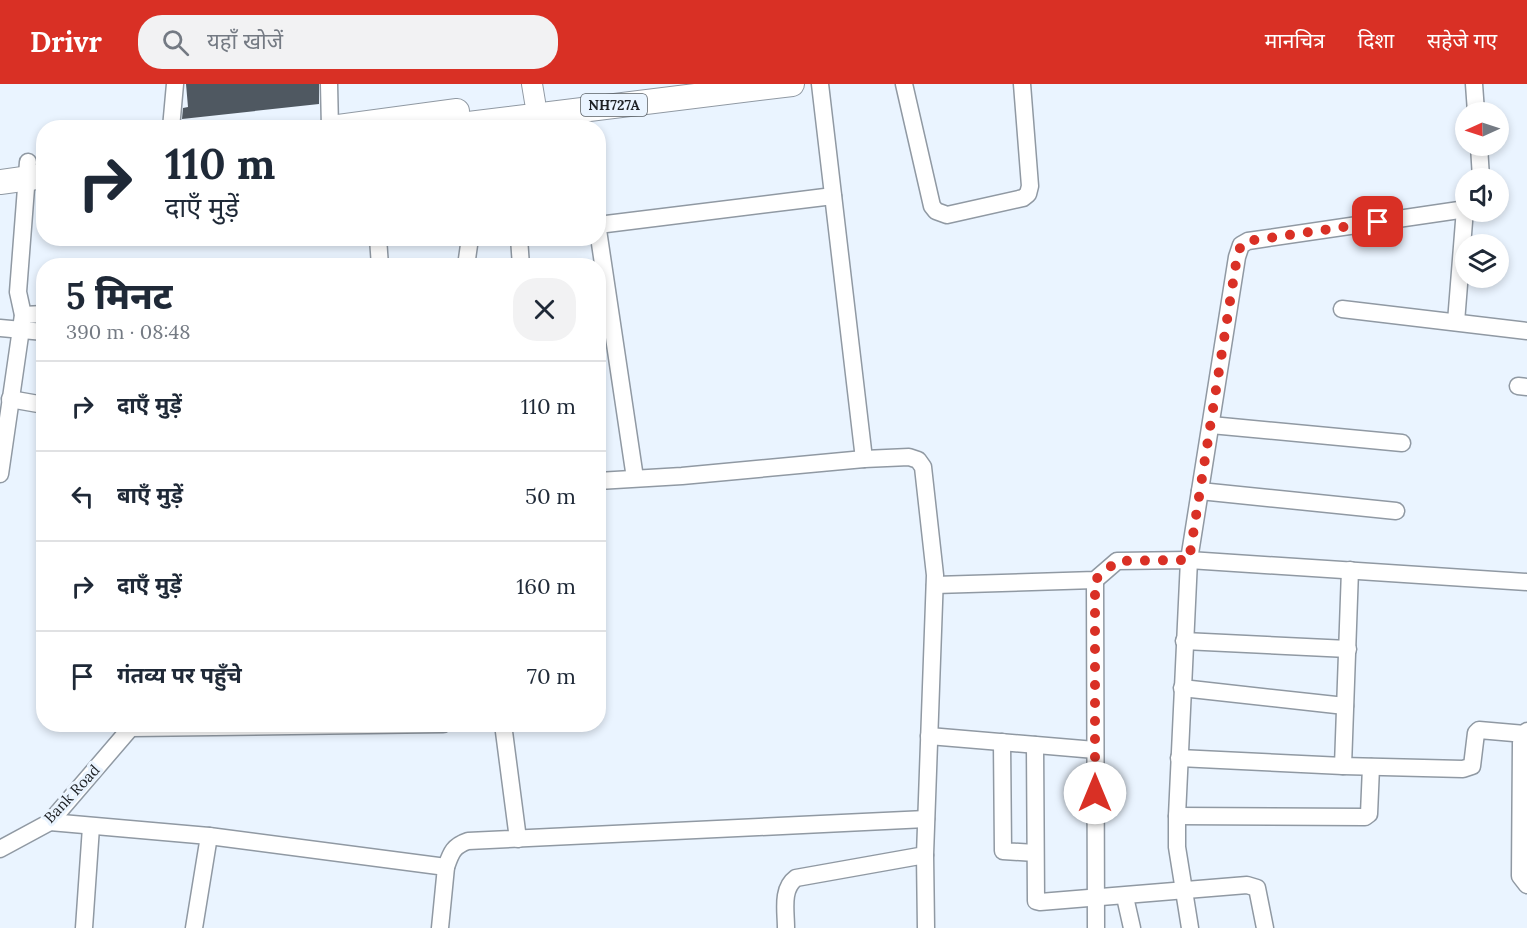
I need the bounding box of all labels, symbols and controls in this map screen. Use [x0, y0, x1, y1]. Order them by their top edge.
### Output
search box [138, 15, 558, 69]
text: Drivr [30, 24, 102, 60]
icon: search [159, 26, 192, 59]
text: यहाँ खोजें [207, 27, 283, 55]
text: मानचित्र [1265, 27, 1325, 54]
text: दिशा [1358, 27, 1394, 54]
text: सहेजे गए [1427, 27, 1497, 54]
road number: NH727A [581, 94, 647, 116]
north arrow [1455, 102, 1509, 156]
map controls [1455, 102, 1509, 288]
text: 110 m [165, 137, 276, 191]
icon: right [66, 144, 144, 222]
button: sound [1455, 168, 1509, 222]
text: दाएँ मुड़ें [165, 190, 239, 224]
pin [1352, 196, 1403, 247]
icon: arrive [1361, 205, 1394, 238]
button: layers [1455, 234, 1509, 288]
text: 5 मिनट [66, 273, 172, 319]
button: close [513, 278, 576, 341]
text: 390 m · 08:48 [66, 319, 191, 344]
icon: right [66, 390, 99, 423]
text: दाएँ मुड़ें [117, 391, 182, 419]
text: 110 m [521, 392, 576, 420]
icon: left [66, 480, 99, 513]
text: बाएँ मुड़ें [117, 481, 183, 509]
text: 50 m [525, 482, 576, 510]
icon: right [66, 570, 99, 603]
text: दाएँ मुड़ें [117, 571, 182, 599]
text: 160 m [516, 572, 576, 600]
icon: arrive [66, 660, 99, 693]
text: गंतव्य पर पहुँचे [117, 661, 242, 689]
text: 70 m [527, 662, 576, 690]
street label: Bank Road [40, 760, 103, 827]
position arrow [1063, 761, 1127, 825]

